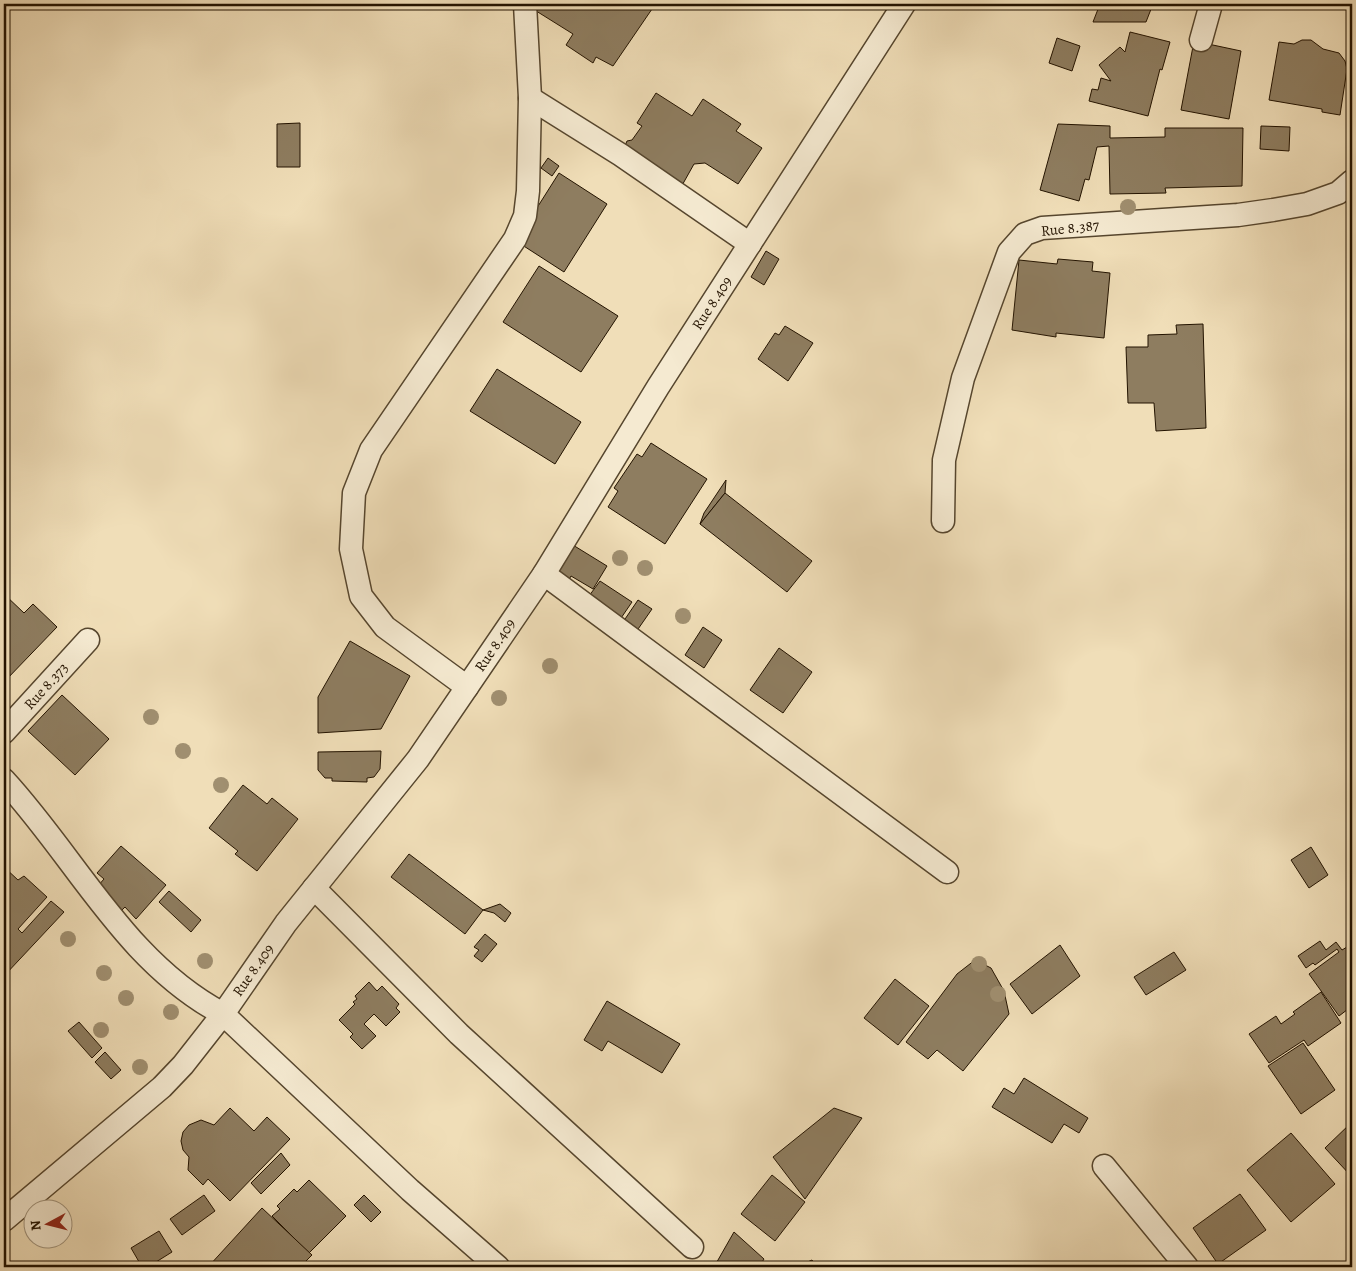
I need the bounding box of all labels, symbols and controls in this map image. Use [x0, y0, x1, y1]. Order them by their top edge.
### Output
street label: Rue 8.387 [1040, 215, 1101, 241]
street label: Rue 8.409 [687, 272, 737, 334]
street label: Rue 8.409 [470, 614, 520, 675]
street label: Rue 8.373 [19, 658, 73, 714]
street label: Rue 8.409 [228, 940, 278, 1000]
north arrow [22, 1198, 72, 1248]
text: N [26, 1219, 46, 1232]

